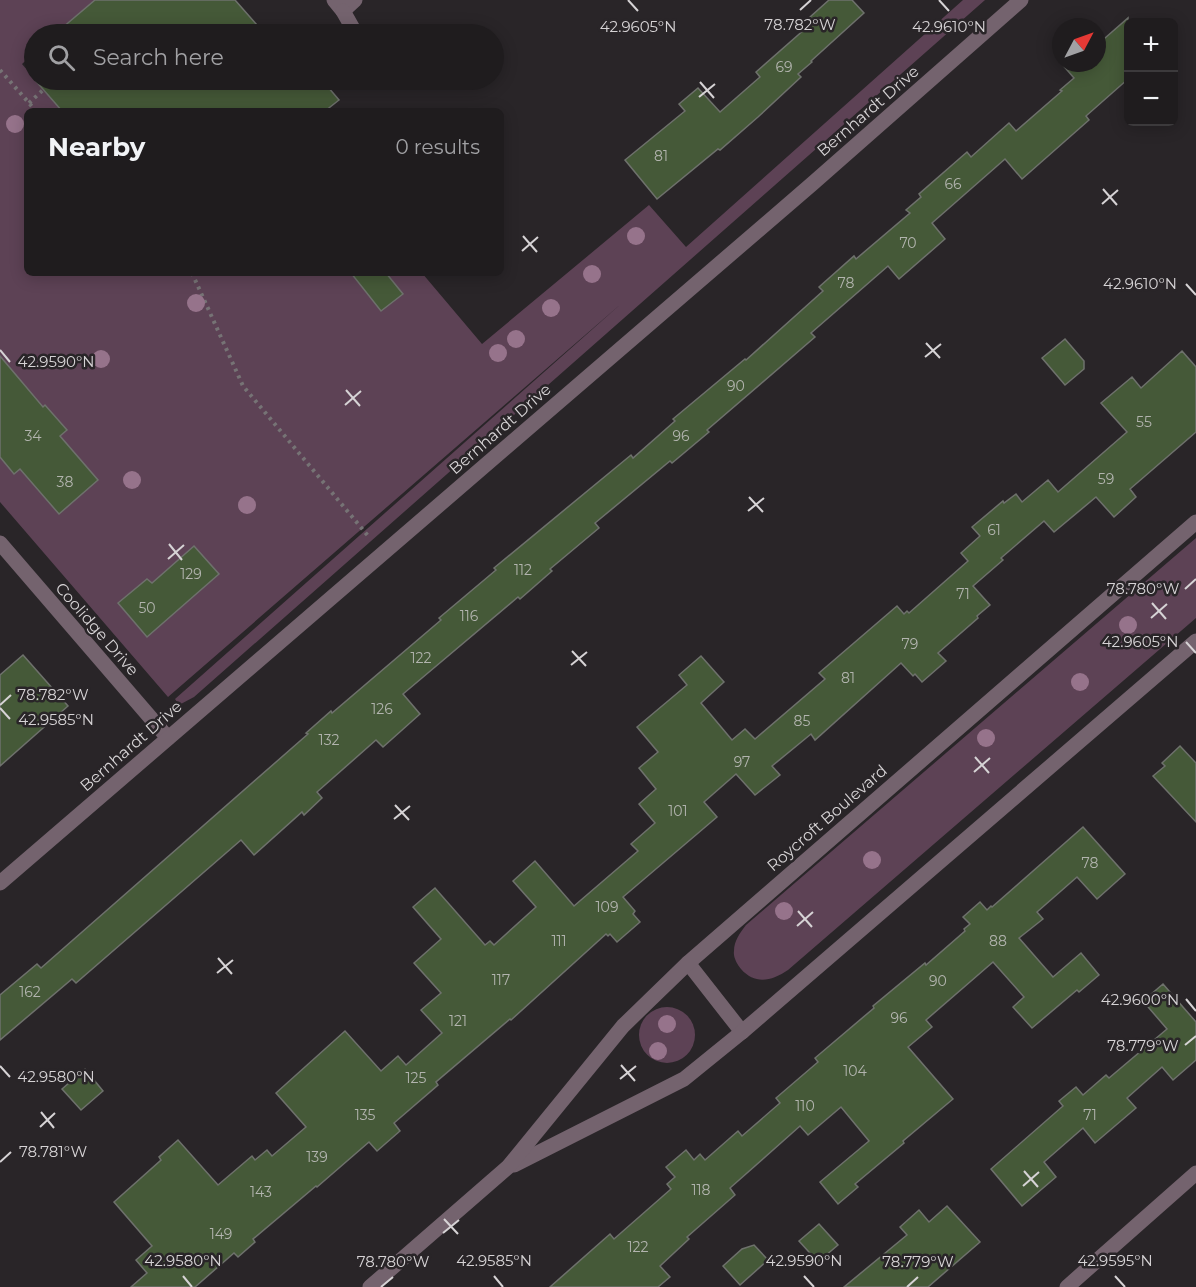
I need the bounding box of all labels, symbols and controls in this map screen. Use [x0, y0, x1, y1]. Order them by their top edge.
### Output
text: 78.782°W [764, 15, 836, 34]
text: 42.9605°N [600, 17, 676, 36]
text: 42.9610°N [912, 17, 986, 36]
north arrow [1052, 18, 1106, 72]
map controls [1124, 18, 1178, 126]
button: + [1124, 18, 1178, 72]
search box [24, 24, 504, 90]
icon: search [45, 41, 78, 74]
text: Search here [93, 44, 224, 71]
house number: 69 [775, 58, 793, 76]
street label: Bernhardt Drive [813, 62, 923, 160]
button: − [1124, 72, 1178, 126]
text: Nearby [48, 131, 145, 163]
text: 0 results [395, 135, 480, 159]
house number: 81 [654, 147, 668, 165]
house number: 66 [944, 175, 962, 193]
house number: 70 [899, 234, 917, 252]
house number: 78 [838, 274, 855, 292]
text: 42.9610°N [1103, 274, 1177, 293]
text: 42.9590°N [18, 352, 94, 371]
house number: 90 [727, 377, 745, 395]
street label: Bernhardt Drive [445, 380, 555, 478]
house number: 55 [1136, 413, 1152, 431]
house number: 34 [24, 427, 42, 445]
house number: 96 [672, 427, 690, 445]
house number: 59 [1098, 470, 1114, 488]
house number: 38 [57, 473, 73, 491]
house number: 61 [987, 521, 1001, 539]
house number: 112 [514, 561, 532, 579]
house number: 129 [180, 565, 202, 583]
street label: Coolidge Drive [51, 579, 143, 679]
text: 78.780°W [1107, 579, 1180, 598]
house number: 71 [956, 585, 970, 603]
house number: 50 [138, 599, 156, 617]
house number: 116 [460, 607, 479, 625]
text: 42.9605°N [1102, 632, 1178, 651]
house number: 79 [902, 635, 918, 653]
house number: 122 [411, 649, 432, 667]
house number: 81 [841, 669, 855, 687]
text: 78.782°W [17, 685, 89, 704]
street label: Bernhardt Drive [76, 697, 186, 795]
house number: 126 [371, 700, 393, 718]
text: 42.9585°N [18, 710, 94, 729]
house number: 85 [794, 712, 811, 730]
house number: 132 [319, 731, 339, 749]
house number: 97 [734, 753, 750, 771]
street label: Roycroft Boulevard [763, 761, 891, 875]
house number: 101 [668, 802, 688, 820]
house number: 78 [1082, 854, 1099, 872]
house number: 109 [596, 898, 618, 916]
house number: 111 [551, 932, 567, 950]
house number: 88 [989, 932, 1007, 950]
house number: 117 [492, 971, 510, 989]
house number: 90 [929, 972, 947, 990]
house number: 162 [19, 983, 41, 1001]
text: 42.9600°N [1101, 990, 1179, 1009]
house number: 96 [890, 1009, 908, 1027]
house number: 121 [449, 1012, 467, 1030]
text: 78.779°W [1107, 1036, 1179, 1055]
house number: 104 [843, 1062, 868, 1080]
text: 42.9580°N [17, 1067, 95, 1086]
house number: 125 [406, 1069, 427, 1087]
house number: 110 [795, 1097, 815, 1115]
house number: 135 [355, 1106, 375, 1124]
house number: 71 [1083, 1106, 1097, 1124]
text: 78.781°W [19, 1142, 87, 1161]
house number: 139 [306, 1148, 328, 1166]
house number: 118 [691, 1181, 711, 1199]
house number: 143 [250, 1183, 272, 1201]
house number: 149 [210, 1225, 232, 1243]
house number: 122 [628, 1238, 649, 1256]
text: 42.9580°N [144, 1251, 222, 1270]
text: 42.9585°N [456, 1251, 532, 1270]
text: 42.9590°N [766, 1251, 842, 1270]
text: 42.9595°N [1077, 1251, 1153, 1270]
text: 78.780°W [357, 1252, 430, 1271]
text: 78.779°W [882, 1252, 954, 1271]

